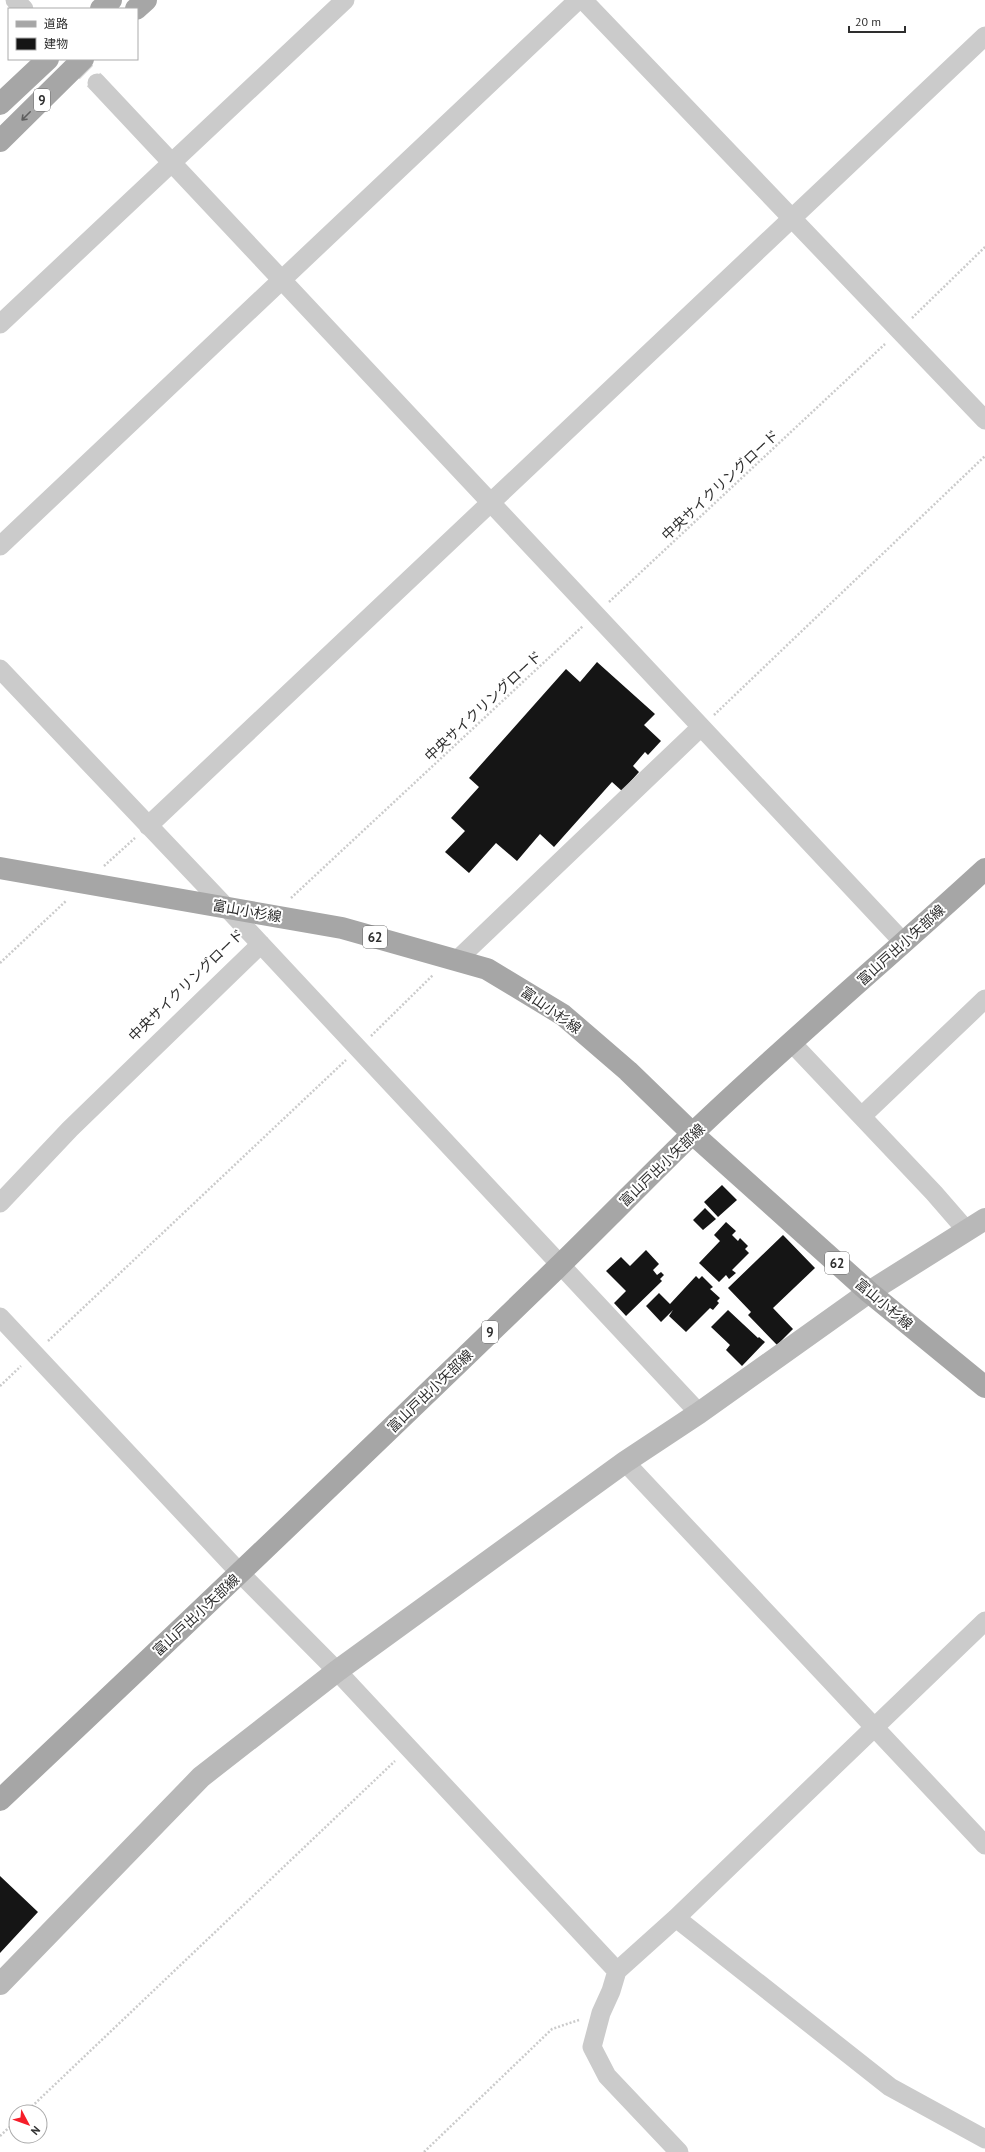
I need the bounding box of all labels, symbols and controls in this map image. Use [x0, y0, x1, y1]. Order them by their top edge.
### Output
legend [8, 8, 138, 60]
scale bar [849, 8, 905, 34]
text: 20 m [855, 14, 881, 29]
text: 道路 [44, 16, 68, 31]
text: 建物 [44, 36, 68, 51]
road number: 9 [34, 89, 50, 111]
one-way arrow [21, 111, 31, 121]
street label: 中央サイクリングロード [658, 426, 782, 544]
street label: 中央サイクリングロード [421, 647, 545, 765]
street label: 富山小杉線 [211, 896, 283, 926]
street label: 富山戸出小矢部線 [853, 901, 949, 989]
street label: 中央サイクリングロード [124, 925, 248, 1045]
road number: 62 [363, 926, 387, 948]
street label: 富山小杉線 [517, 983, 585, 1037]
street label: 富山戸出小矢部線 [615, 1120, 709, 1210]
road number: 62 [825, 1252, 849, 1274]
street label: 富山小杉線 [851, 1275, 917, 1333]
road number: 9 [482, 1321, 498, 1343]
street label: 富山戸出小矢部線 [383, 1346, 477, 1436]
street label: 富山戸出小矢部線 [149, 1570, 243, 1660]
north arrow [8, 2104, 48, 2144]
text: N [28, 2123, 43, 2138]

